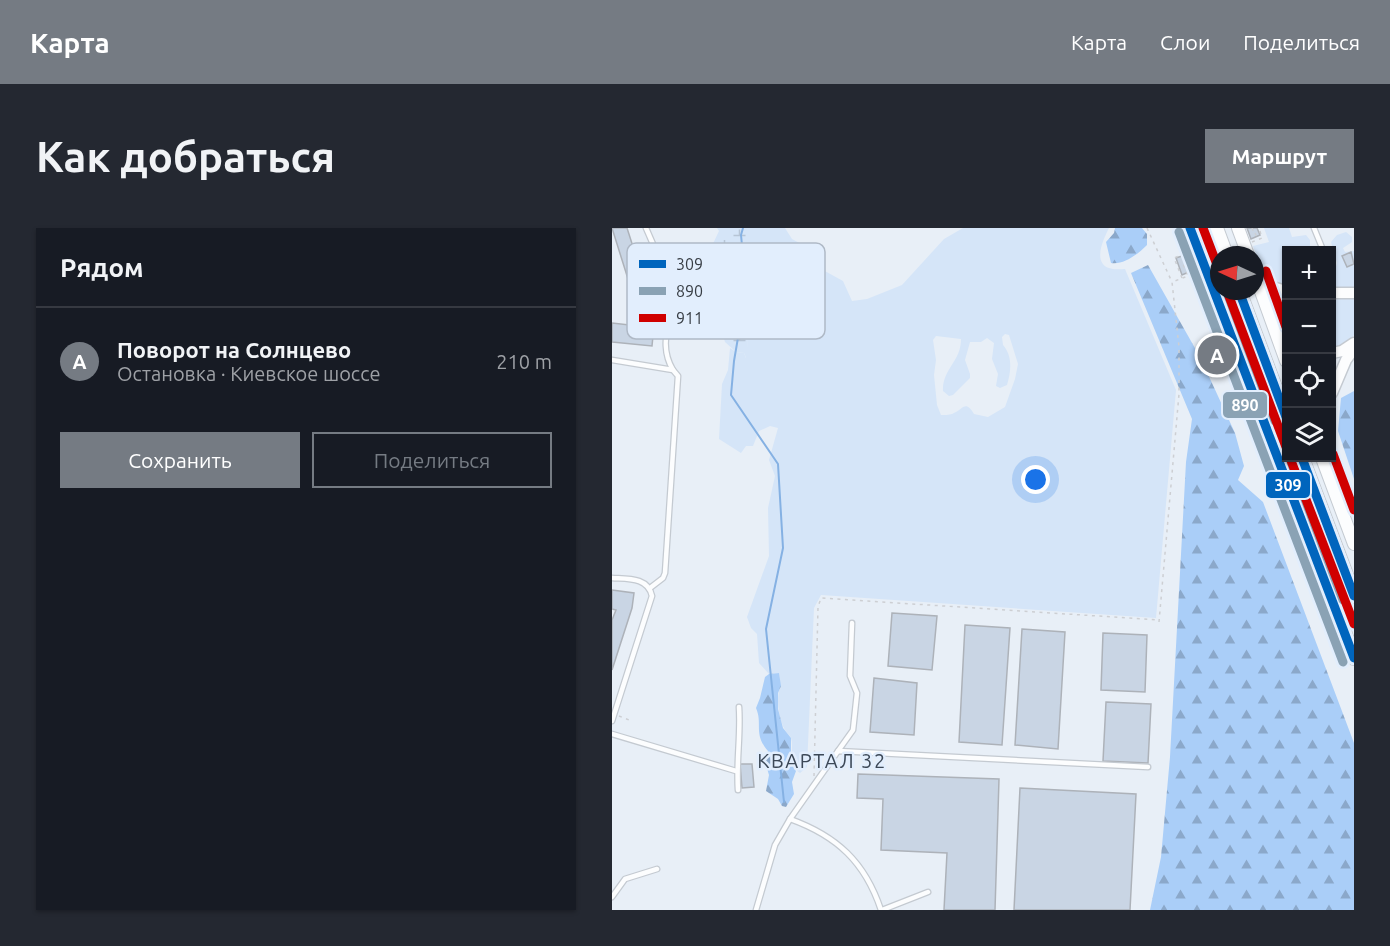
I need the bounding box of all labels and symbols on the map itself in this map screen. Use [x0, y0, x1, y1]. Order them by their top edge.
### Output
legend [627, 243, 825, 339]
north arrow [1210, 246, 1264, 300]
text: 309 [676, 255, 703, 273]
text: 890 [676, 282, 703, 300]
text: 911 [676, 309, 703, 327]
pin: A [1198, 332, 1236, 378]
line badge: 890 [1222, 391, 1268, 419]
text: 890 [1231, 396, 1259, 414]
your location [1021, 465, 1050, 494]
line badge: 309 [1265, 471, 1311, 499]
text: 309 [1274, 476, 1302, 494]
district label: КВАРТАЛ 32 [757, 749, 887, 772]

